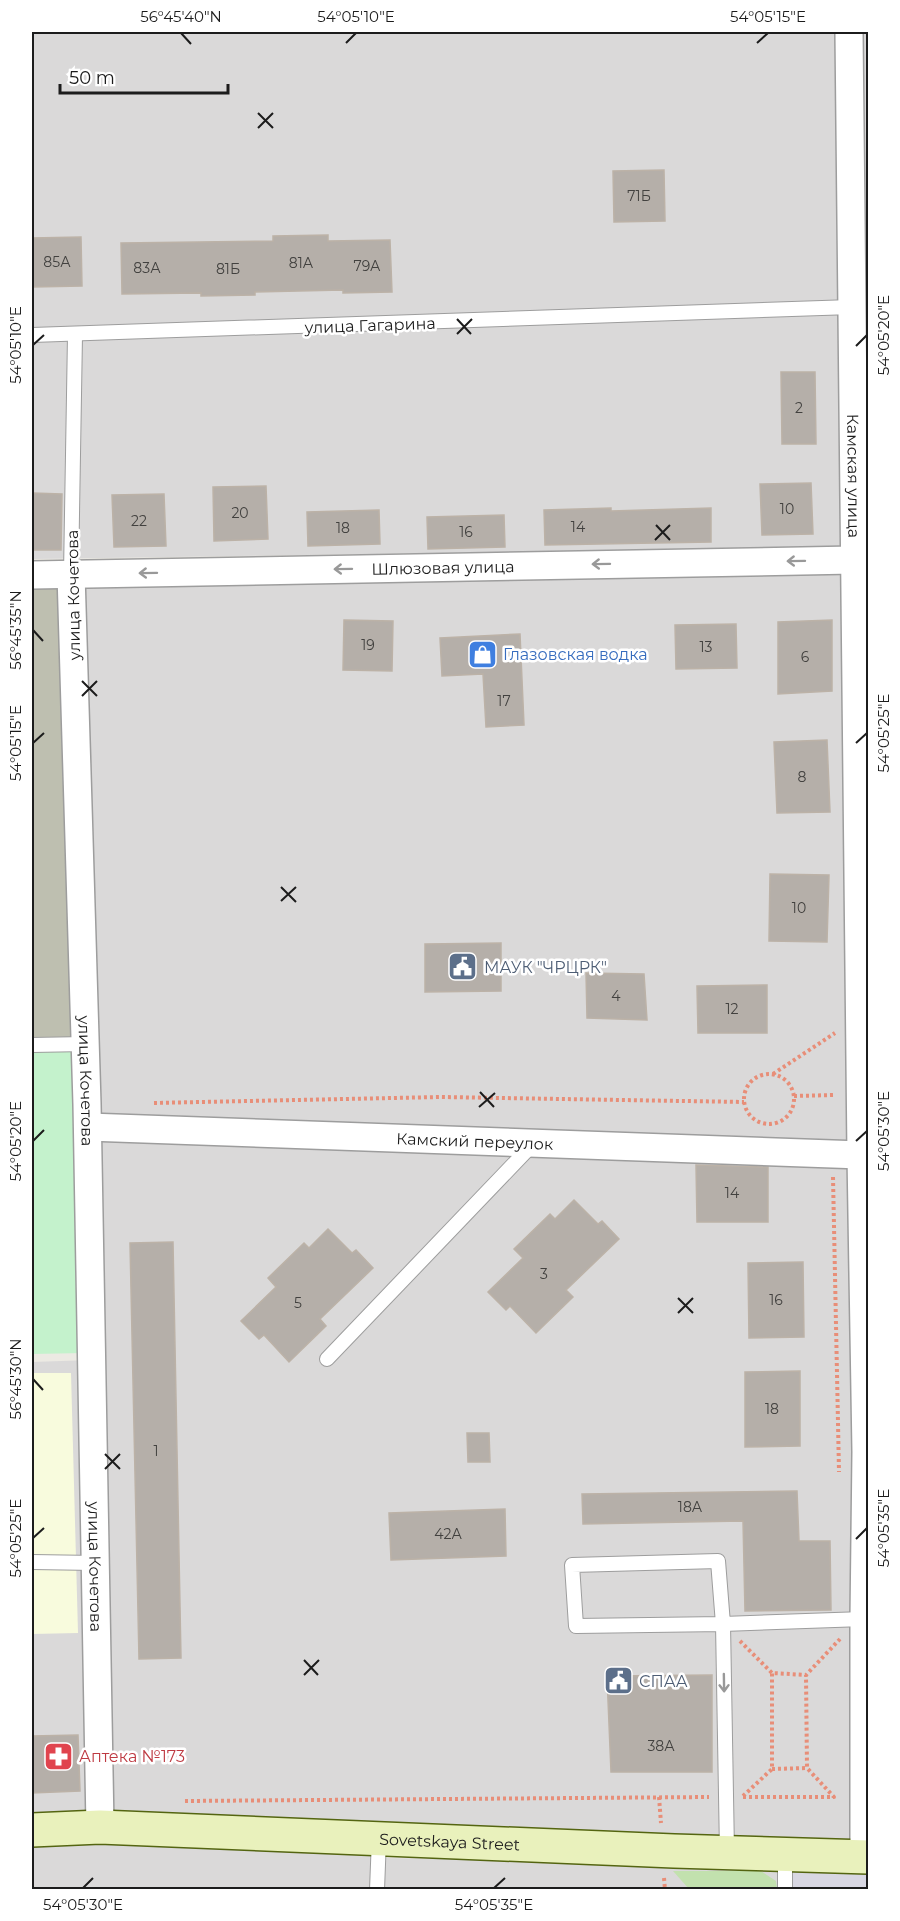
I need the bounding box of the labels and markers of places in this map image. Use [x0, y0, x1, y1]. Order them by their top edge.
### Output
shop icon: Глазовская водка [466, 638, 498, 670]
place label: Глазовская водка [503, 645, 648, 664]
public building icon: МАУК "ЧРЦРК" [447, 951, 479, 983]
place label: МАУК "ЧРЦРК" [484, 958, 607, 977]
public building icon: СПАА [602, 1665, 634, 1697]
place label: СПАА [639, 1672, 688, 1691]
pharmacy icon: Аптека №173 [42, 1740, 74, 1772]
place label: Аптека №173 [79, 1747, 185, 1766]

